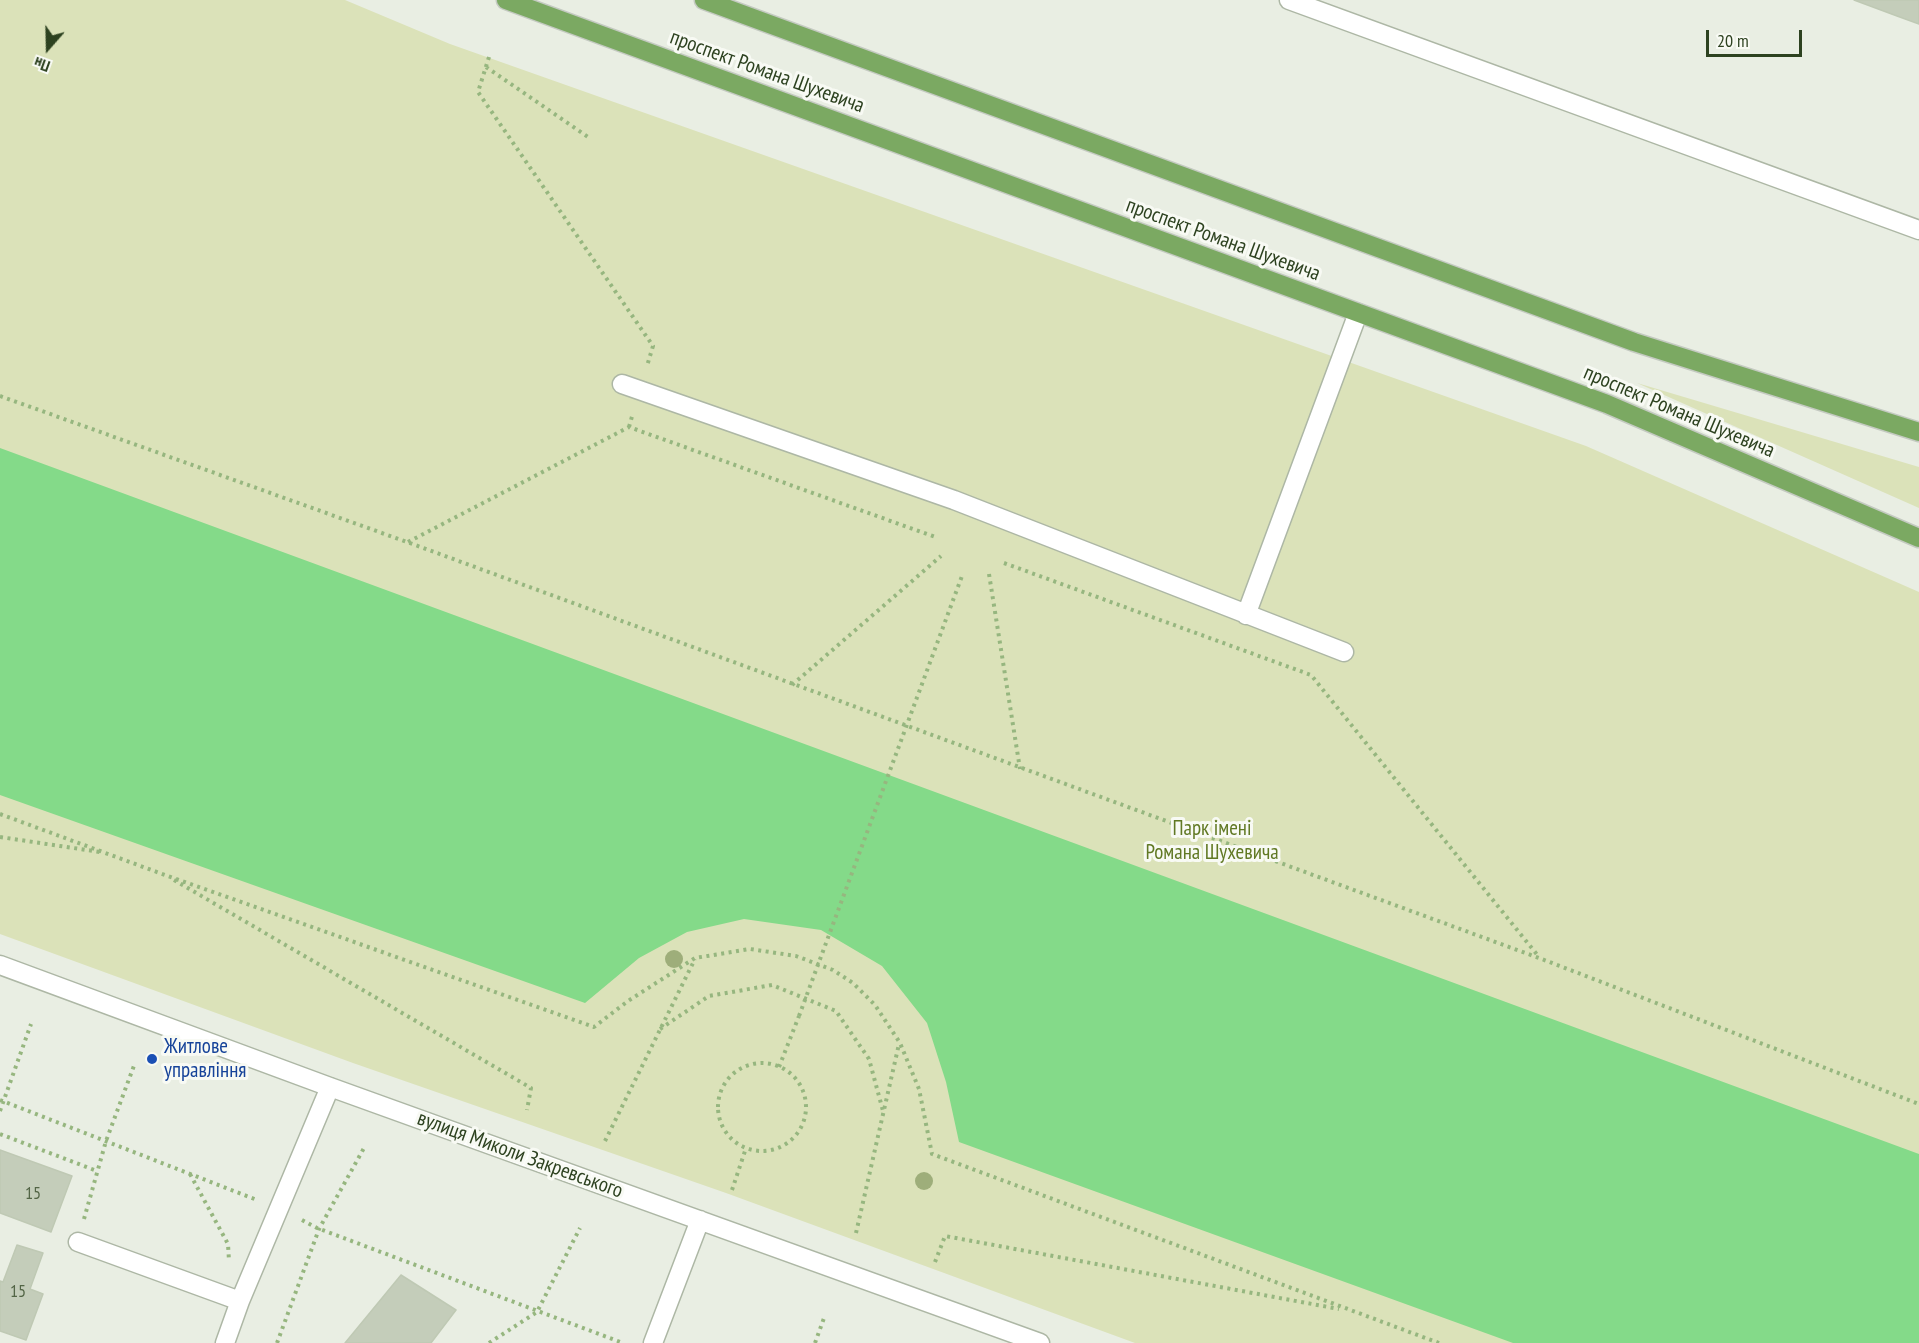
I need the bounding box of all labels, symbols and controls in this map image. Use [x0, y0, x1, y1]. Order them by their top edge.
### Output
north arrow [18, 18, 78, 78]
scale bar [1709, 18, 1805, 56]
street label: проспект Романа Шухевича [666, 25, 868, 119]
text: 20 m [1717, 29, 1749, 52]
text: Пн [31, 53, 53, 77]
street label: проспект Романа Шухевича [1122, 193, 1324, 287]
street label: проспект Романа Шухевича [1580, 360, 1778, 464]
park label: Парк імені Романа Шухевича [1145, 816, 1279, 866]
place label: Житлове управління [164, 1034, 246, 1084]
marker: Житлове управління [145, 1052, 159, 1066]
street label: вулиця Миколи Закревського [414, 1106, 626, 1204]
house number: 15 [25, 1183, 41, 1205]
house number: 15 [10, 1281, 26, 1303]

